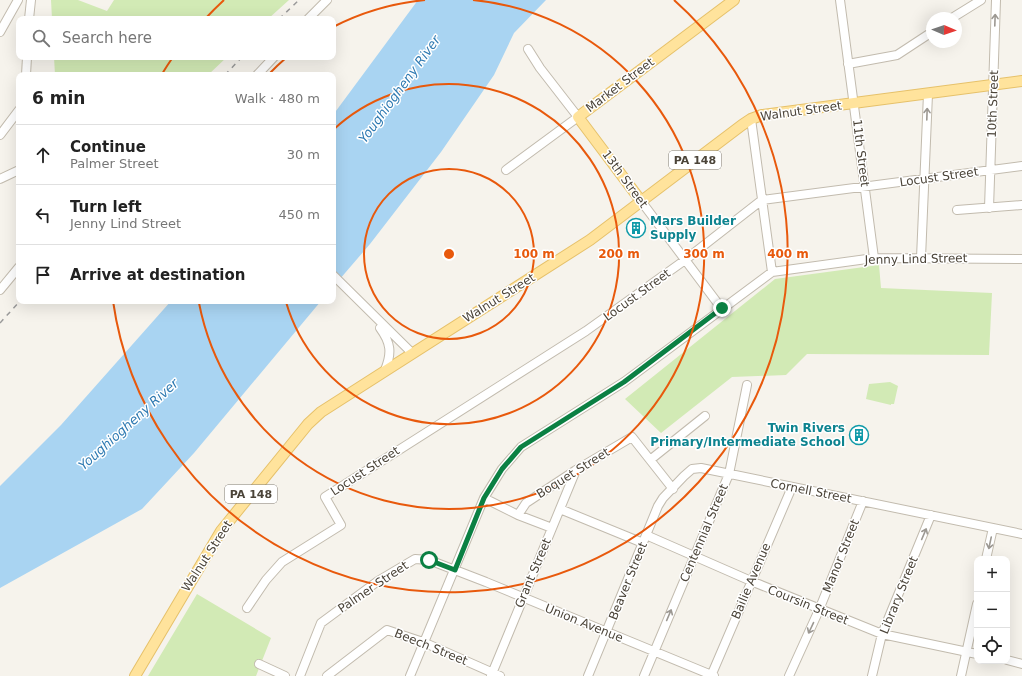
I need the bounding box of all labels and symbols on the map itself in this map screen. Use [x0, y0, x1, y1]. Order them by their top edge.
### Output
north arrow [926, 12, 962, 48]
one-way arrow [992, 14, 999, 27]
water label: Youghiogheny River [355, 31, 444, 146]
street label: Market Street [583, 55, 657, 115]
street label: 10th Street [985, 70, 1001, 138]
street label: Walnut Street [759, 98, 843, 124]
one-way arrow [923, 108, 931, 121]
street label: 11th Street [850, 118, 872, 188]
street label: 13th Street [599, 147, 651, 211]
road number: PA 148 [669, 151, 721, 169]
street label: Locust Street [899, 165, 980, 189]
place label: Mars Builder Supply [650, 214, 736, 242]
building icon: Mars Builder Supply [625, 217, 647, 239]
centre of rings [442, 247, 456, 261]
text: 100 m [513, 247, 555, 261]
text: 200 m [598, 247, 640, 261]
text: 300 m [683, 247, 725, 261]
text: 400 m [767, 247, 809, 261]
street label: Jenny Lind Street [864, 251, 968, 267]
street label: Locust Street [601, 266, 673, 324]
street label: Walnut Street [461, 270, 538, 326]
route end [713, 299, 731, 317]
water label: Youghiogheny River [75, 375, 183, 473]
place label: Twin Rivers Primary/Intermediate School [650, 421, 845, 449]
building icon: Twin Rivers Primary/Intermediate School [848, 424, 870, 446]
street label: Locust Street [328, 443, 402, 498]
street label: Boquet Street [534, 445, 612, 501]
street label: Cornell Street [769, 476, 853, 506]
street label: Centennial Street [677, 482, 731, 584]
road number: PA 148 [225, 485, 277, 503]
street label: Manor Street [820, 517, 862, 595]
street label: Walnut Street [179, 518, 235, 594]
one-way arrow [920, 529, 928, 541]
street label: Grant Street [512, 536, 554, 610]
one-way arrow [985, 537, 993, 550]
street label: Beaver Street [606, 540, 650, 622]
street label: Bailie Avenue [729, 541, 773, 621]
route start [420, 551, 438, 569]
street label: Library Street [877, 554, 921, 636]
street label: Palmer Street [335, 558, 411, 616]
street label: Coursin Street [766, 582, 851, 628]
street label: Union Avenue [543, 601, 625, 645]
one-way arrow [666, 610, 673, 622]
one-way arrow [807, 621, 814, 633]
street label: Beech Street [392, 626, 470, 668]

